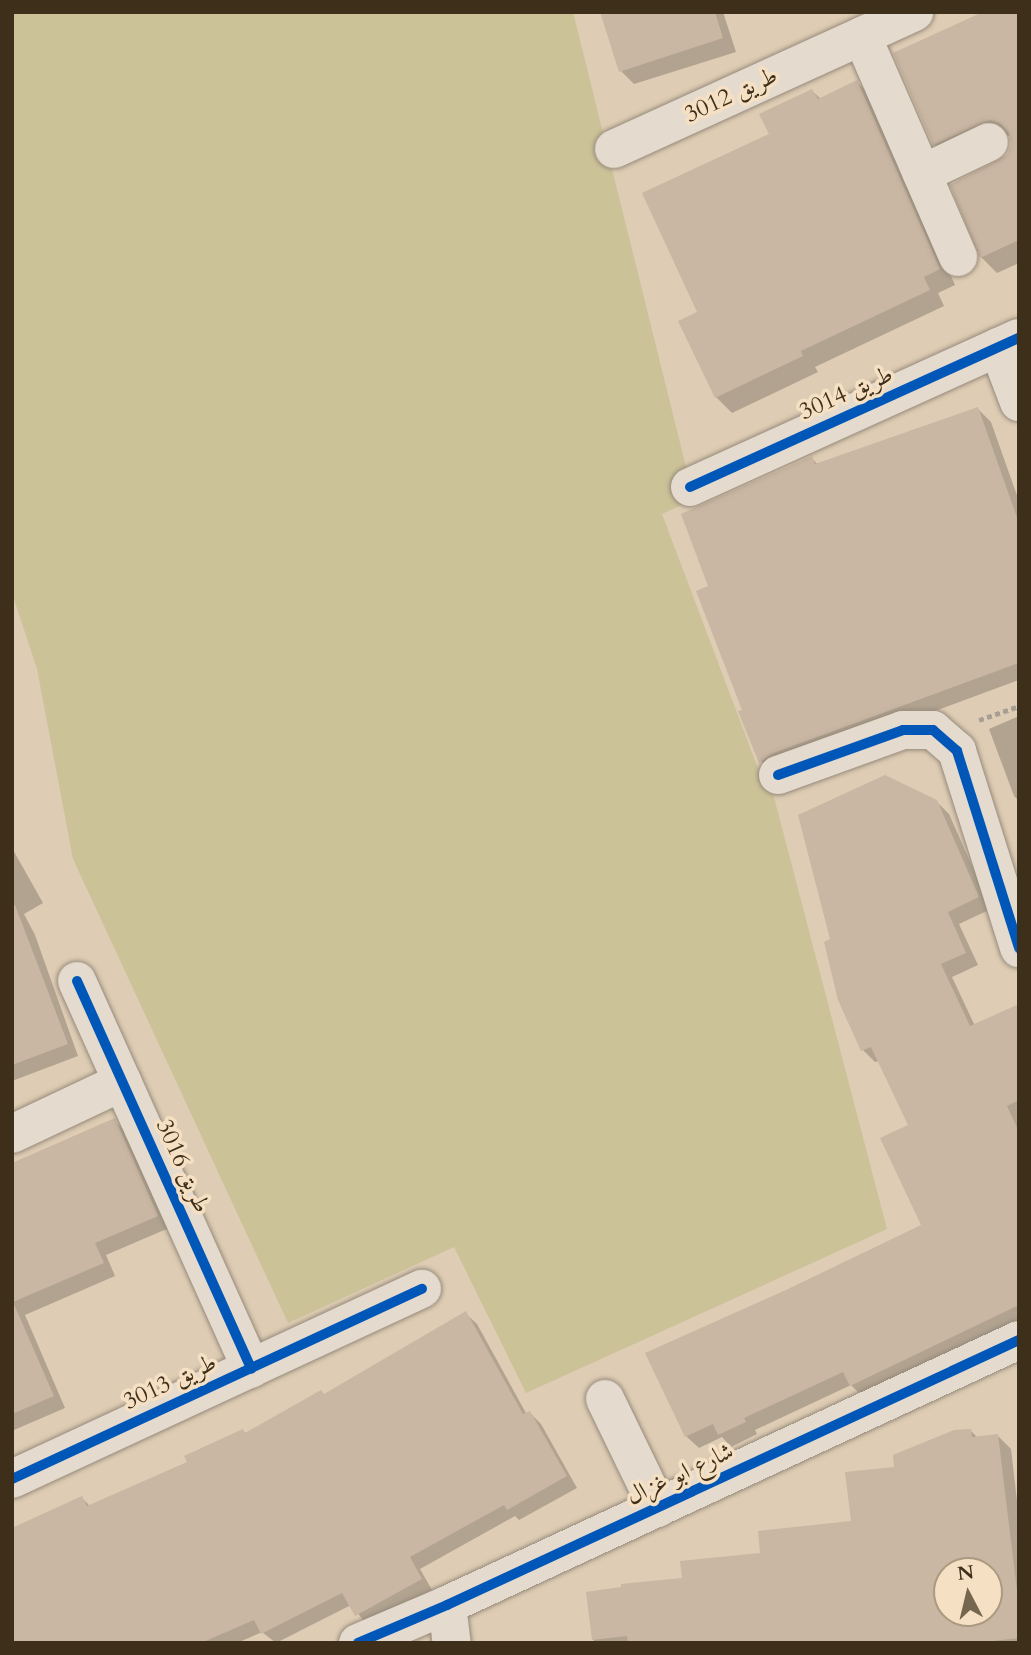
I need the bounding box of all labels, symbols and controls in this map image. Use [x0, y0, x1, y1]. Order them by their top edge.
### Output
street label: طريق 3012 [680, 61, 782, 129]
street label: طريق 3014 [795, 360, 897, 426]
street label: طريق 3016 [150, 1115, 216, 1217]
street label: طريق 3013 [119, 1348, 221, 1416]
street label: شارع ابو غزال [622, 1437, 738, 1511]
north arrow [933, 1557, 1003, 1627]
text: N [956, 1559, 975, 1587]

